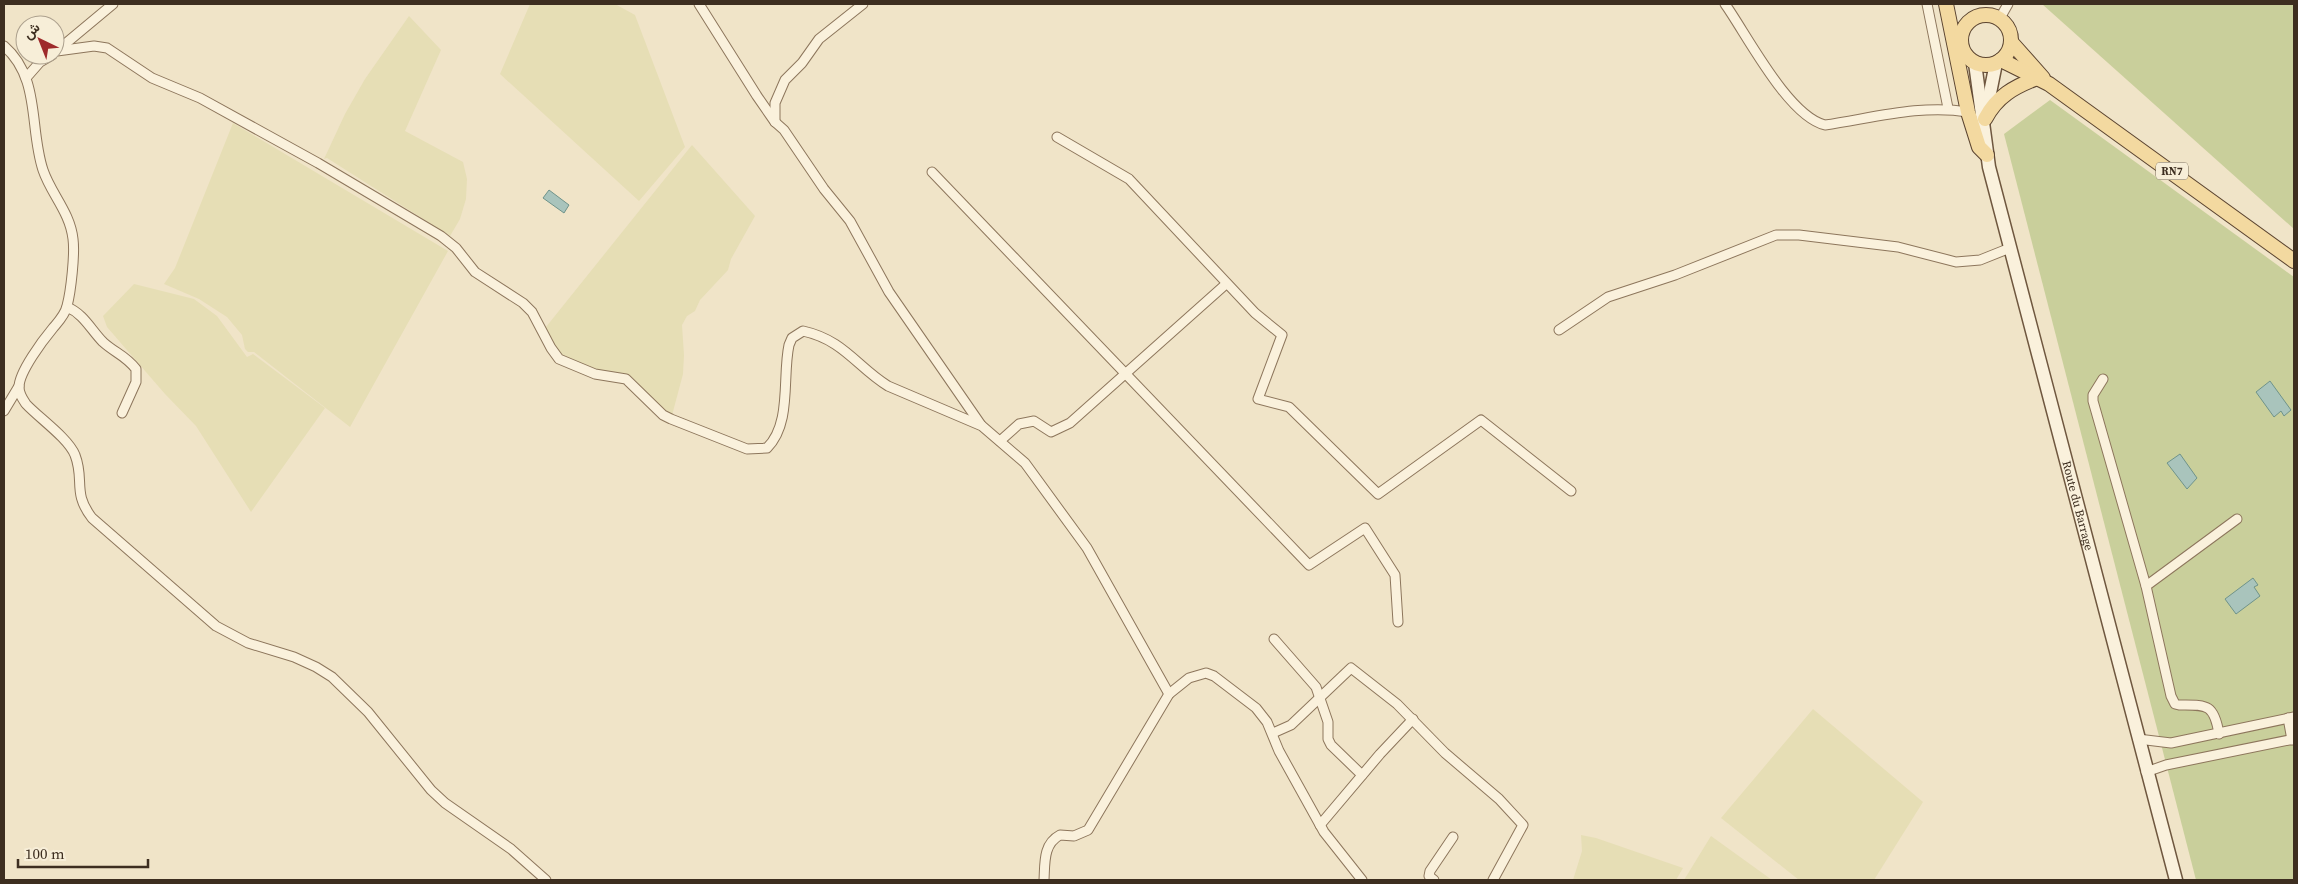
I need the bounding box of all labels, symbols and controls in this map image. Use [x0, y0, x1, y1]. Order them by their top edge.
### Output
north arrow [15, 15, 65, 65]
text: ش [18, 17, 44, 44]
road number: RN7 [2156, 162, 2188, 180]
street label: Route du Barrage [2058, 459, 2097, 552]
scale bar [18, 836, 148, 868]
text: 100 m [25, 843, 65, 864]

